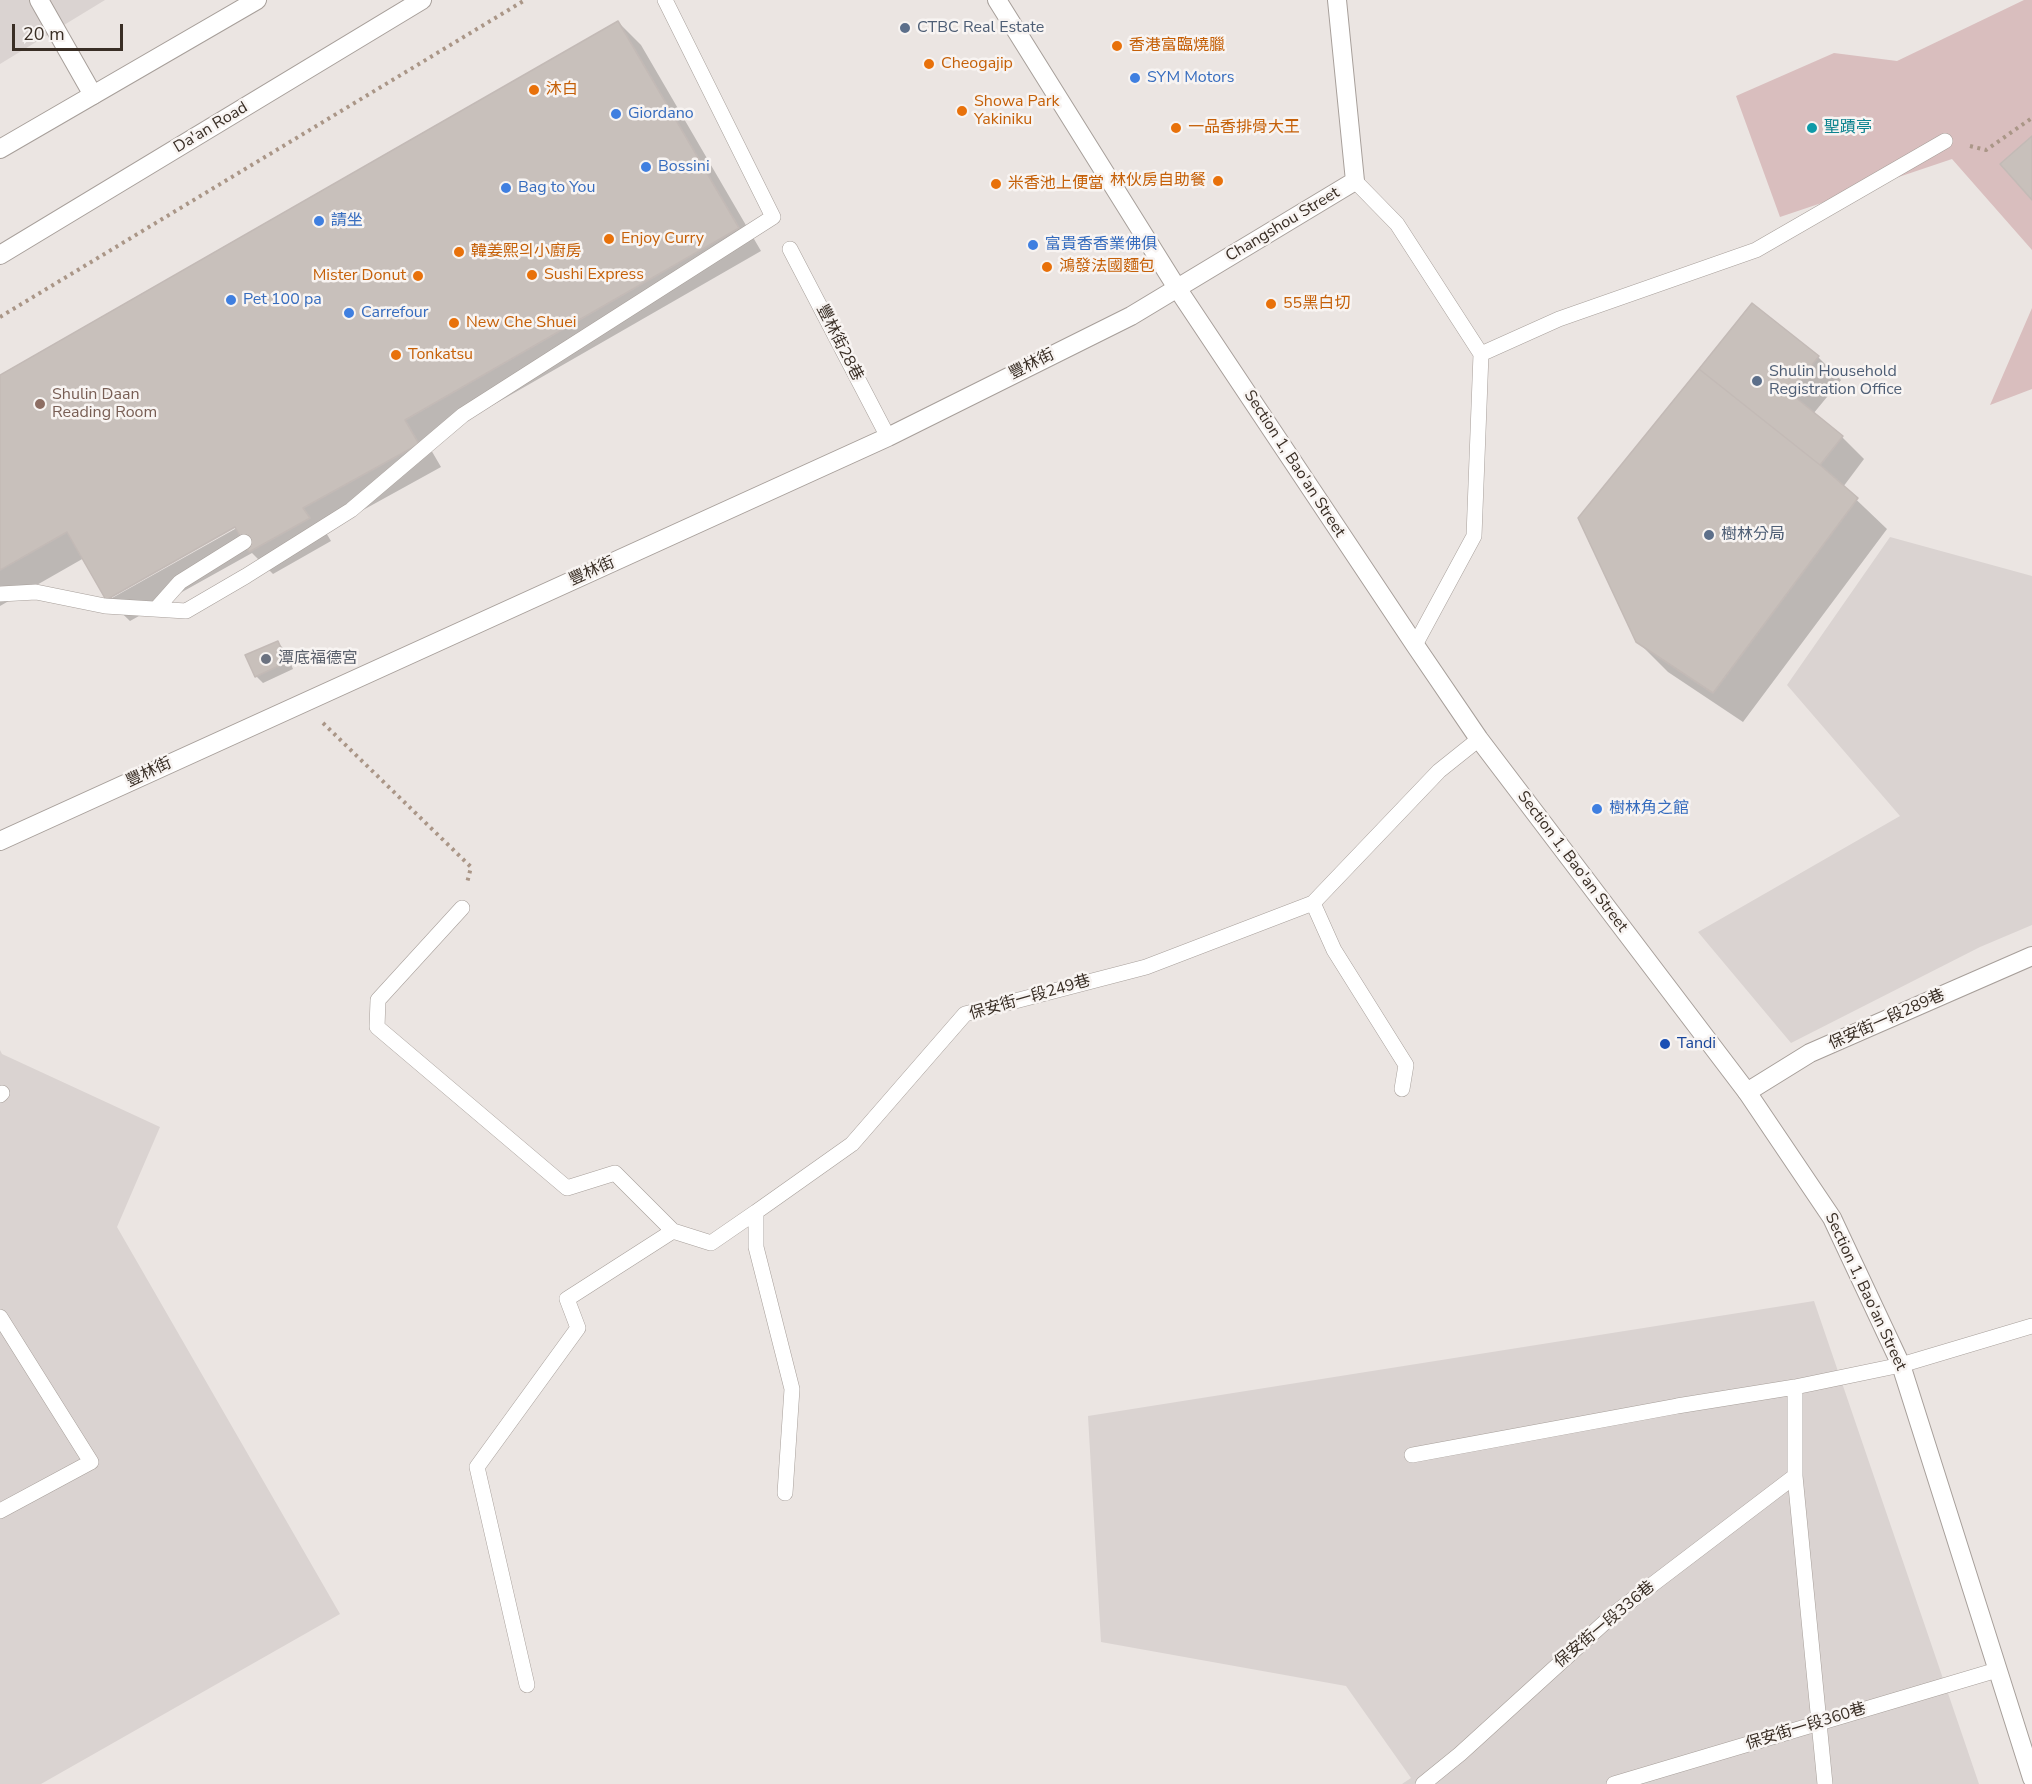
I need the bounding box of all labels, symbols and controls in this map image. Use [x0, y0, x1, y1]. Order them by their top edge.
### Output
scale bar [15, 12, 126, 50]
place label: CTBC Real Estate [917, 18, 1044, 38]
marker: CTBC Real Estate [898, 21, 912, 35]
text: 20 m [23, 22, 65, 46]
place label: 香港富臨燒臘 [1129, 36, 1225, 56]
marker: 香港富臨燒臘 [1110, 39, 1124, 53]
place label: Cheogajip [941, 54, 1013, 74]
marker: Cheogajip [922, 57, 936, 71]
place label: SYM Motors [1147, 68, 1234, 88]
marker: SYM Motors [1128, 71, 1142, 85]
place label: 沐白 [546, 80, 578, 100]
marker: 沐白 [527, 83, 541, 97]
place label: Showa Park Yakiniku [974, 92, 1060, 130]
street label: Da'an Road [171, 98, 251, 158]
place label: Giordano [628, 104, 694, 124]
marker: Showa Park Yakiniku [955, 104, 969, 118]
marker: Giordano [609, 107, 623, 121]
place label: 一品香排骨大王 [1188, 118, 1300, 138]
place label: 聖蹟亭 [1824, 118, 1872, 138]
marker: 一品香排骨大王 [1169, 121, 1183, 135]
marker: 聖蹟亭 [1805, 121, 1819, 135]
place label: Bossini [658, 157, 710, 177]
marker: Bossini [639, 160, 653, 174]
place label: 林伙房自助餐 [1110, 171, 1206, 191]
place label: 米香池上便當 [1008, 174, 1104, 194]
marker: 林伙房自助餐 [1211, 174, 1225, 188]
marker: 米香池上便當 [989, 177, 1003, 191]
place label: Bag to You [518, 178, 595, 198]
marker: Bag to You [499, 181, 513, 195]
street label: Changshou Street [1223, 183, 1343, 267]
place label: 請坐 [331, 211, 363, 231]
marker: 請坐 [312, 214, 326, 228]
place label: Enjoy Curry [621, 229, 704, 249]
marker: Enjoy Curry [602, 232, 616, 246]
place label: 富貴香香業佛俱 [1045, 235, 1157, 255]
marker: 富貴香香業佛俱 [1026, 238, 1040, 252]
place label: 韓姜熙의小廚房 [471, 242, 582, 262]
marker: 韓姜熙의小廚房 [452, 245, 466, 259]
place label: 鴻發法國麵包 [1059, 257, 1155, 277]
marker: 鴻發法國麵包 [1040, 260, 1054, 274]
place label: Sushi Express [544, 265, 644, 285]
place label: Mister Donut [313, 266, 406, 286]
marker: Sushi Express [525, 268, 539, 282]
marker: Mister Donut [411, 269, 425, 283]
place label: Pet 100 pa [243, 290, 322, 310]
marker: Pet 100 pa [224, 293, 238, 307]
place label: 55黑白切 [1283, 294, 1350, 314]
marker: 55黑白切 [1264, 297, 1278, 311]
street label: 豐林街28巷 [812, 302, 866, 384]
place label: Carrefour [361, 303, 429, 323]
marker: Carrefour [342, 306, 356, 320]
place label: New Che Shuei [466, 313, 576, 333]
marker: New Che Shuei [447, 316, 461, 330]
place label: Tonkatsu [408, 345, 473, 365]
street label: 豐林街 [1006, 346, 1058, 384]
marker: Tonkatsu [389, 348, 403, 362]
place label: Shulin Household Registration Office [1769, 362, 1902, 400]
marker: Shulin Household Registration Office [1750, 374, 1764, 388]
place label: Shulin Daan Reading Room [52, 385, 157, 423]
street label: Section 1, Bao'an Street [1239, 387, 1349, 541]
marker: Shulin Daan Reading Room [33, 397, 47, 411]
place label: 樹林分局 [1721, 525, 1785, 545]
marker: 樹林分局 [1702, 528, 1716, 542]
street label: 豐林街 [566, 553, 618, 591]
place label: 潭底福德宮 [278, 649, 358, 669]
marker: 潭底福德宮 [259, 652, 273, 666]
street label: 豐林街 [123, 754, 175, 792]
street label: Section 1, Bao'an Street [1513, 788, 1631, 936]
place label: 樹林角之館 [1609, 799, 1689, 819]
marker: 樹林角之館 [1590, 802, 1604, 816]
street label: 保安街一段249巷 [967, 972, 1093, 1024]
street label: 保安街一段289巷 [1826, 986, 1948, 1054]
place label: Tandi [1677, 1034, 1716, 1054]
marker: Tandi [1658, 1037, 1672, 1051]
street label: Section 1, Bao'an Street [1820, 1210, 1910, 1374]
street label: 保安街一段336巷 [1551, 1578, 1659, 1672]
street label: 保安街一段360巷 [1744, 1700, 1868, 1754]

